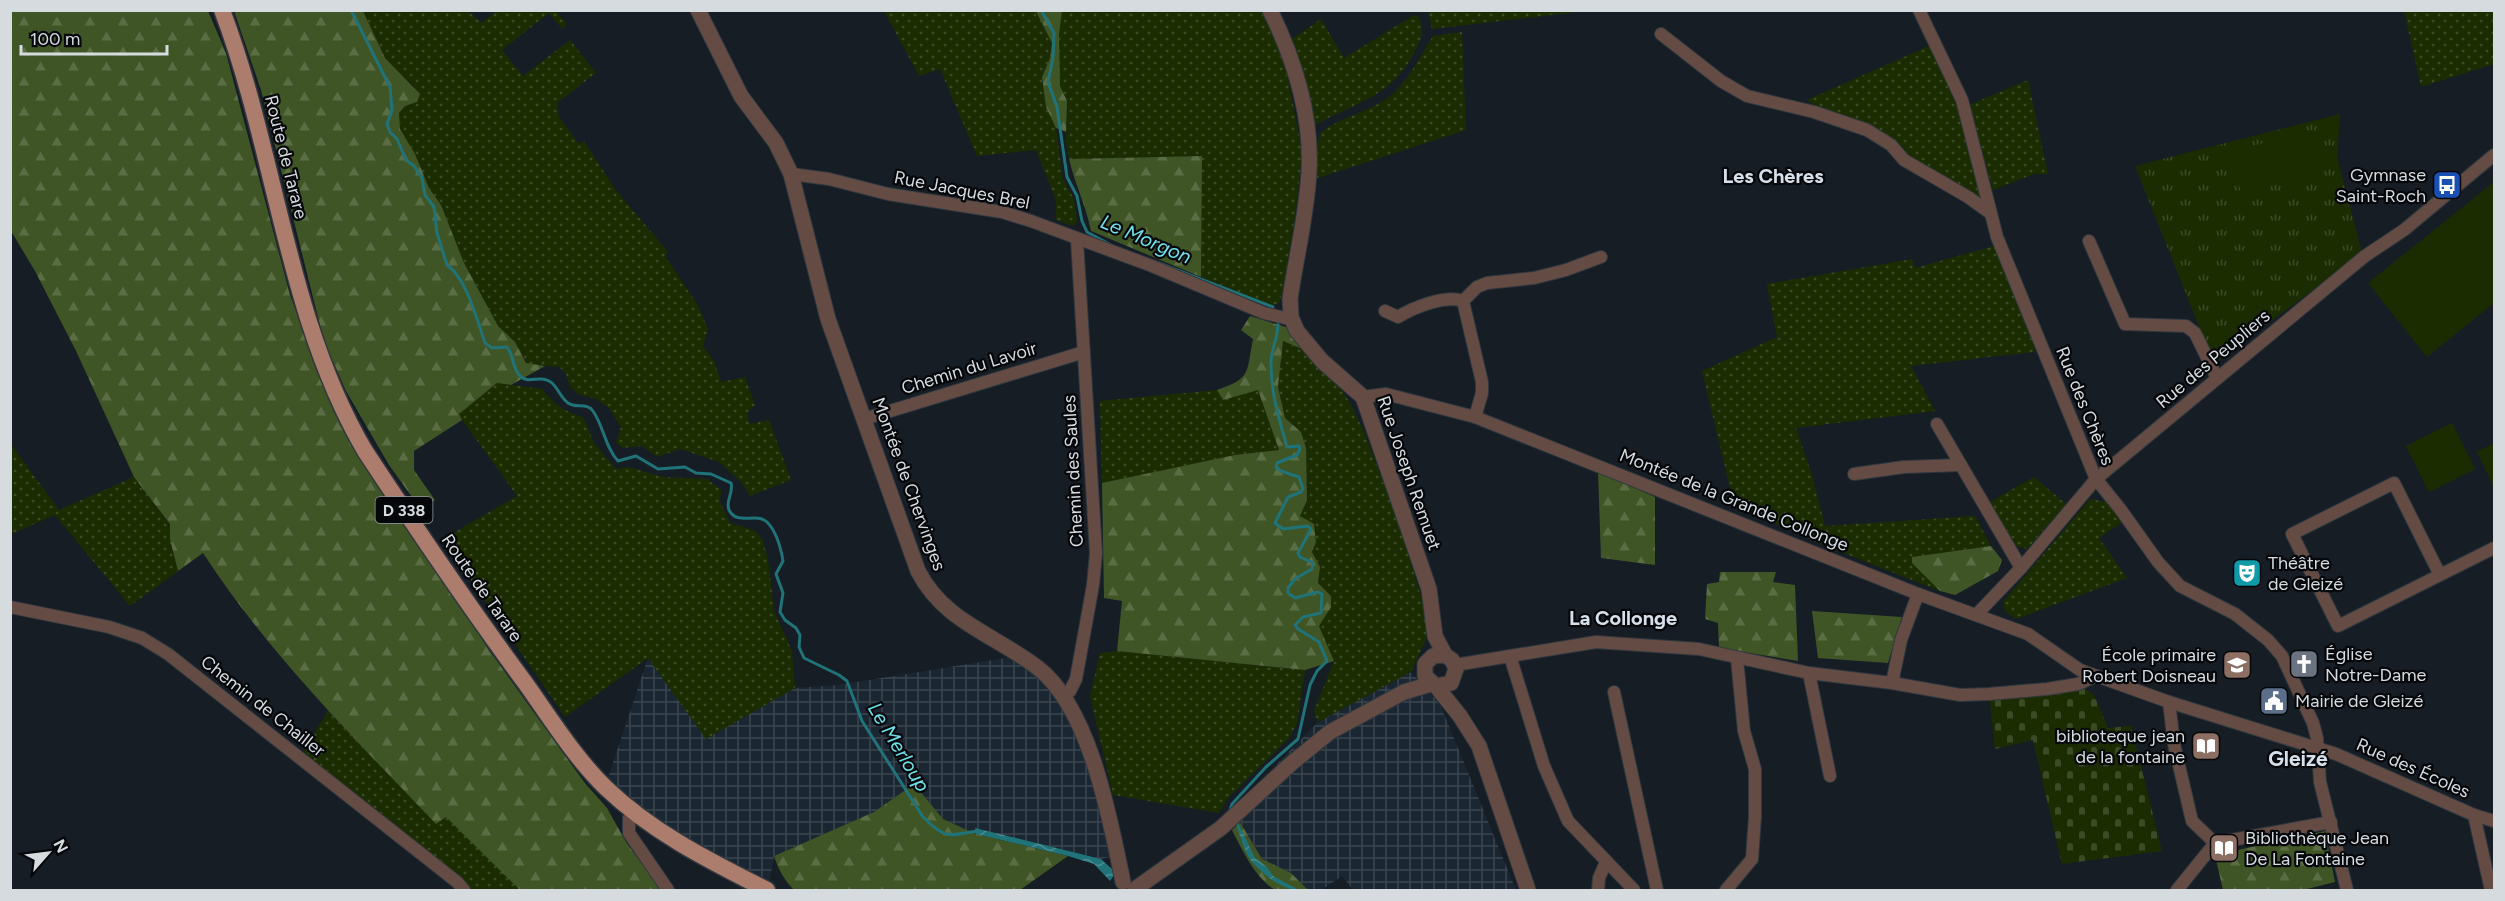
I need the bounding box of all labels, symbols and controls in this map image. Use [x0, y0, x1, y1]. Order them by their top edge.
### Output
scale bar [21, 18, 166, 56]
text: 100 m [30, 28, 80, 50]
street label: Route de Tarare [260, 93, 312, 221]
district label: Les Chères [1723, 164, 1823, 188]
place label: Gymnase Saint-Roch [2336, 164, 2426, 207]
street label: Rue Jacques Brel [892, 166, 1032, 214]
bus stop icon: Gymnase Saint-Roch [2431, 169, 2463, 201]
water label: Le Morgon [1097, 209, 1195, 269]
street label: Rue des Peupliers [2152, 305, 2274, 413]
street label: Chemin du Lavoir [899, 337, 1039, 399]
street label: Rue des Chères [2051, 343, 2119, 469]
street label: Rue Joseph Remuet [1372, 393, 1446, 553]
street label: Montée de Chervinges [867, 394, 951, 574]
street label: Chemin des Saules [1058, 394, 1088, 548]
street label: Montée de la Grande Collonge [1616, 444, 1852, 556]
road number: D 338 [376, 497, 432, 523]
street label: Route de Tarare [437, 530, 527, 646]
place label: Théâtre de Gleizé [2268, 552, 2343, 595]
theatre icon: Théâtre de Gleizé [2231, 557, 2263, 589]
district label: La Collonge [1569, 606, 1677, 630]
place label: Église Notre-Dame [2325, 643, 2426, 686]
place label: École primaire Robert Doisneau [2082, 644, 2216, 687]
church icon: Église Notre-Dame [2288, 648, 2320, 680]
school or university icon: École primaire Robert Doisneau [2221, 649, 2253, 681]
street label: Chemin de Chailler [196, 651, 330, 761]
public building icon: Mairie de Gleizé [2258, 685, 2290, 717]
place label: Mairie de Gleizé [2295, 690, 2423, 712]
water label: Le Merloup [863, 698, 935, 796]
place label: biblioteque jean de la fontaine [2056, 725, 2185, 768]
library icon: biblioteque jean de la fontaine [2190, 730, 2222, 762]
street label: Rue des Écoles [2353, 733, 2473, 803]
district label: Gleizé [2268, 746, 2328, 771]
north arrow [18, 823, 78, 883]
place label: Bibliothèque Jean De La Fontaine [2245, 827, 2389, 870]
library icon: Bibliothèque Jean De La Fontaine [2208, 832, 2240, 864]
text: N [50, 836, 72, 856]

